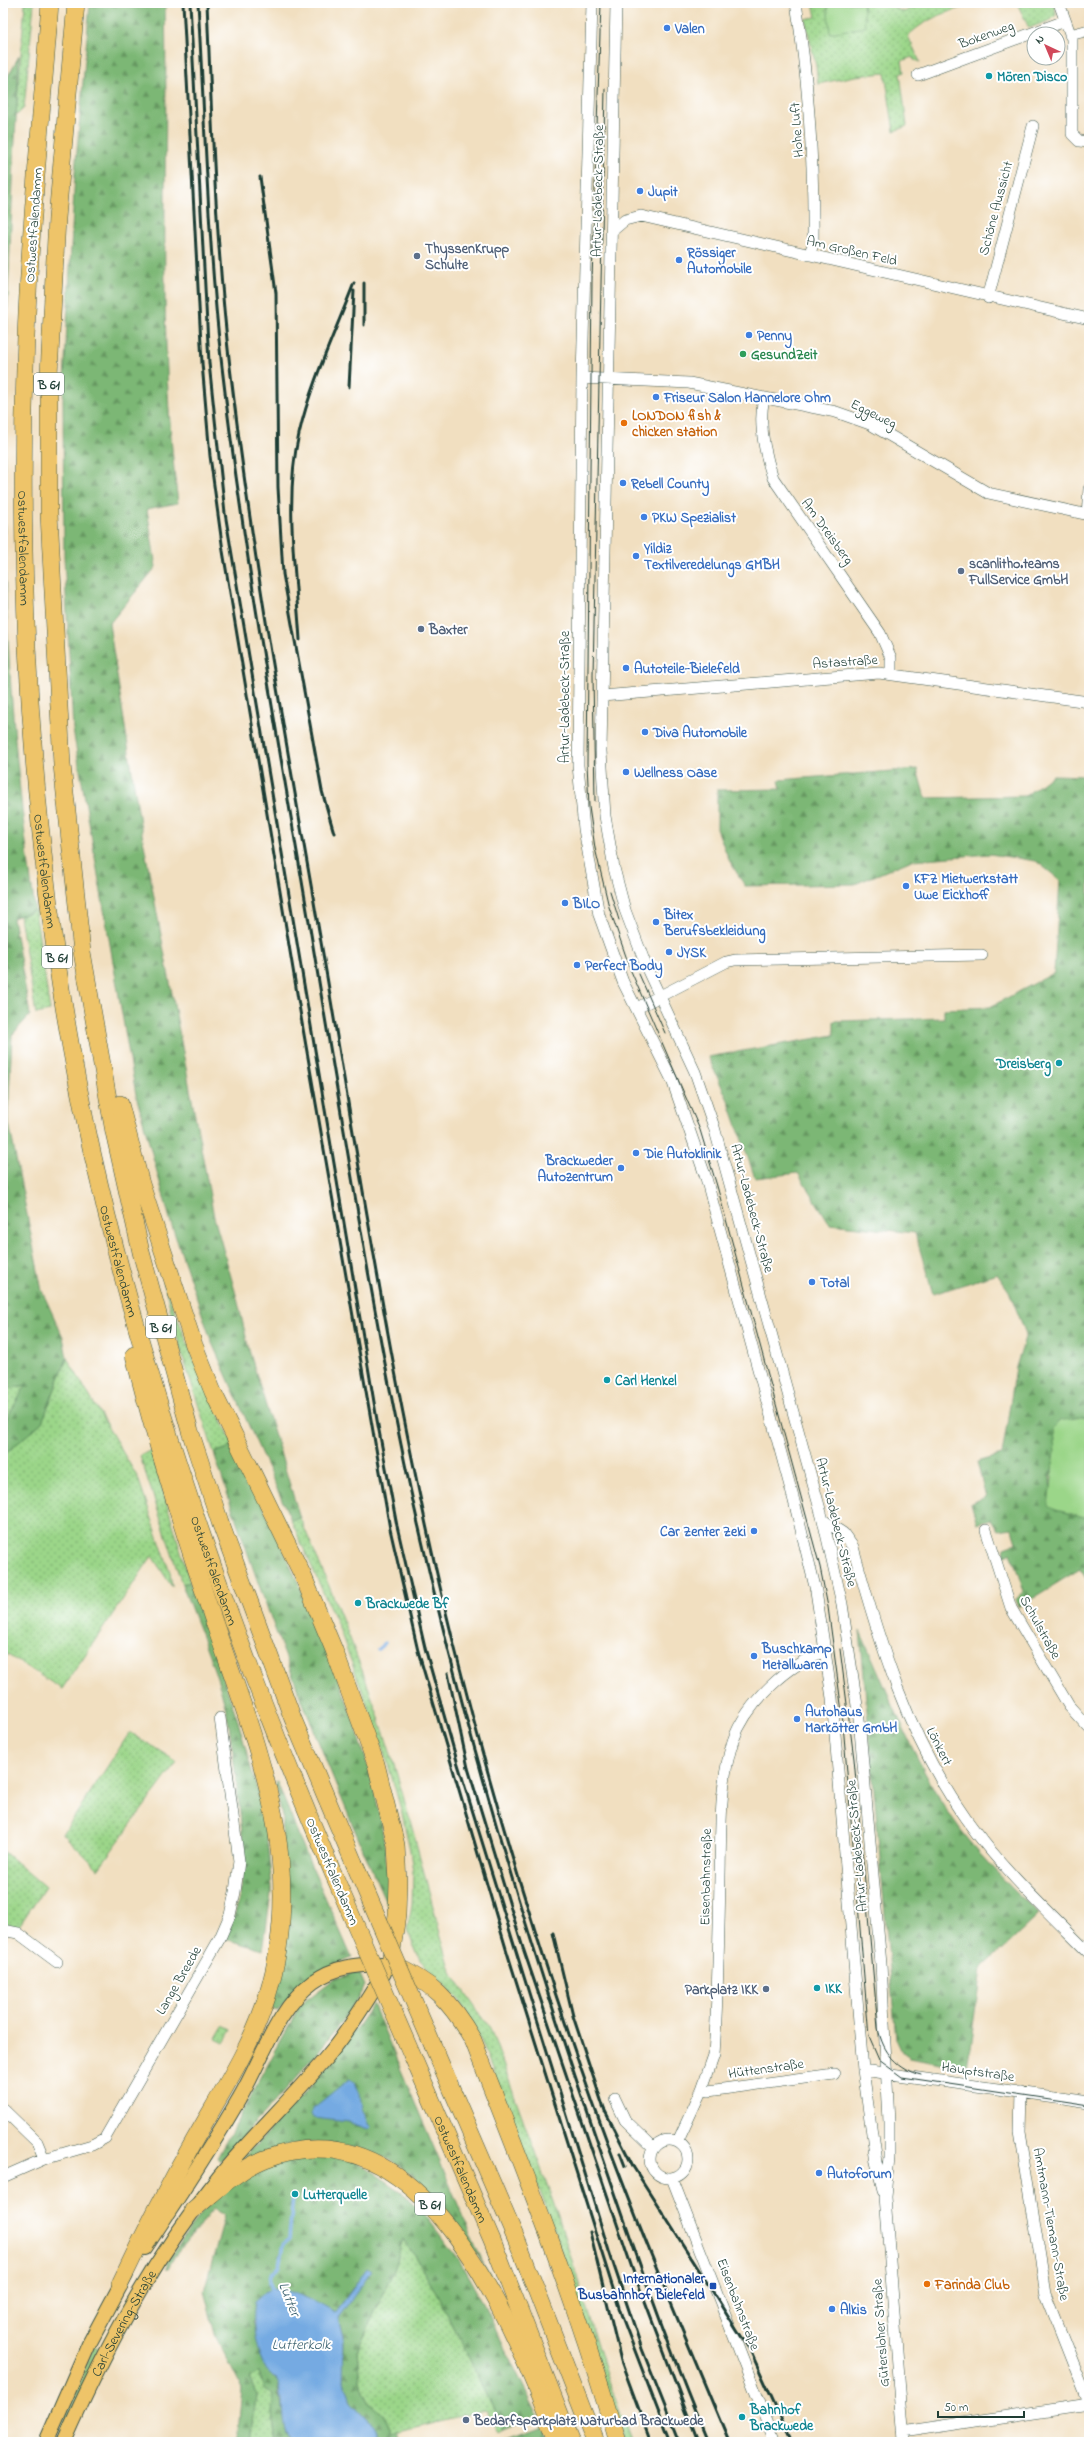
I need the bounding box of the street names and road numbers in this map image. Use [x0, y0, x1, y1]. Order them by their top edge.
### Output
street label: Bokenweg [955, 16, 1017, 56]
street label: Hohe Luft [785, 101, 810, 158]
street label: Artur-Ladebeck-Straße [587, 124, 610, 257]
street label: Schöne Aussicht [974, 159, 1019, 258]
street label: Ostwestfalendamm [20, 167, 49, 283]
street label: Am Großen Feld [804, 231, 899, 272]
road number: B 61 [34, 373, 64, 395]
street label: Eggeweg [846, 394, 900, 435]
street label: Ostwestfalendamm [11, 490, 34, 606]
street label: Am Dreisberg [795, 494, 858, 570]
street label: Artur-Ladebeck-Straße [555, 630, 576, 763]
street label: Astastraße [812, 650, 879, 675]
street label: Ostwestfalendamm [27, 813, 61, 930]
road number: B 61 [42, 946, 72, 968]
street label: Artur-Ladebeck-Straße [724, 1142, 779, 1276]
street label: Ostwestfalendamm [93, 1203, 142, 1320]
road number: B 61 [146, 1316, 176, 1338]
street label: Artur-Ladebeck-Straße [809, 1456, 862, 1590]
street label: Ostwestfalendamm [184, 1513, 242, 1629]
street label: Schulstraße [1014, 1592, 1066, 1664]
street label: Lönkert [920, 1724, 957, 1770]
street label: Artur-Ladebeck-Straße [841, 1778, 874, 1913]
street label: Ostwestfalendamm [299, 1815, 364, 1929]
street label: Eisenbahnstraße [695, 1828, 718, 1926]
street label: Lange Breede [151, 1942, 209, 2019]
street label: Hüttenstraße [727, 2054, 806, 2085]
street label: Hauptstraße [940, 2057, 1016, 2088]
street label: Ostwestfalendamm [427, 2112, 492, 2227]
street label: Amtmann-Tiemann-Straße [1027, 2146, 1074, 2303]
road number: B 61 [415, 2193, 445, 2215]
street label: Eisenbahnstraße [710, 2255, 765, 2354]
street label: Carl-Severing-Straße [87, 2266, 163, 2381]
street label: Gütersloher Straße [867, 2277, 896, 2388]

